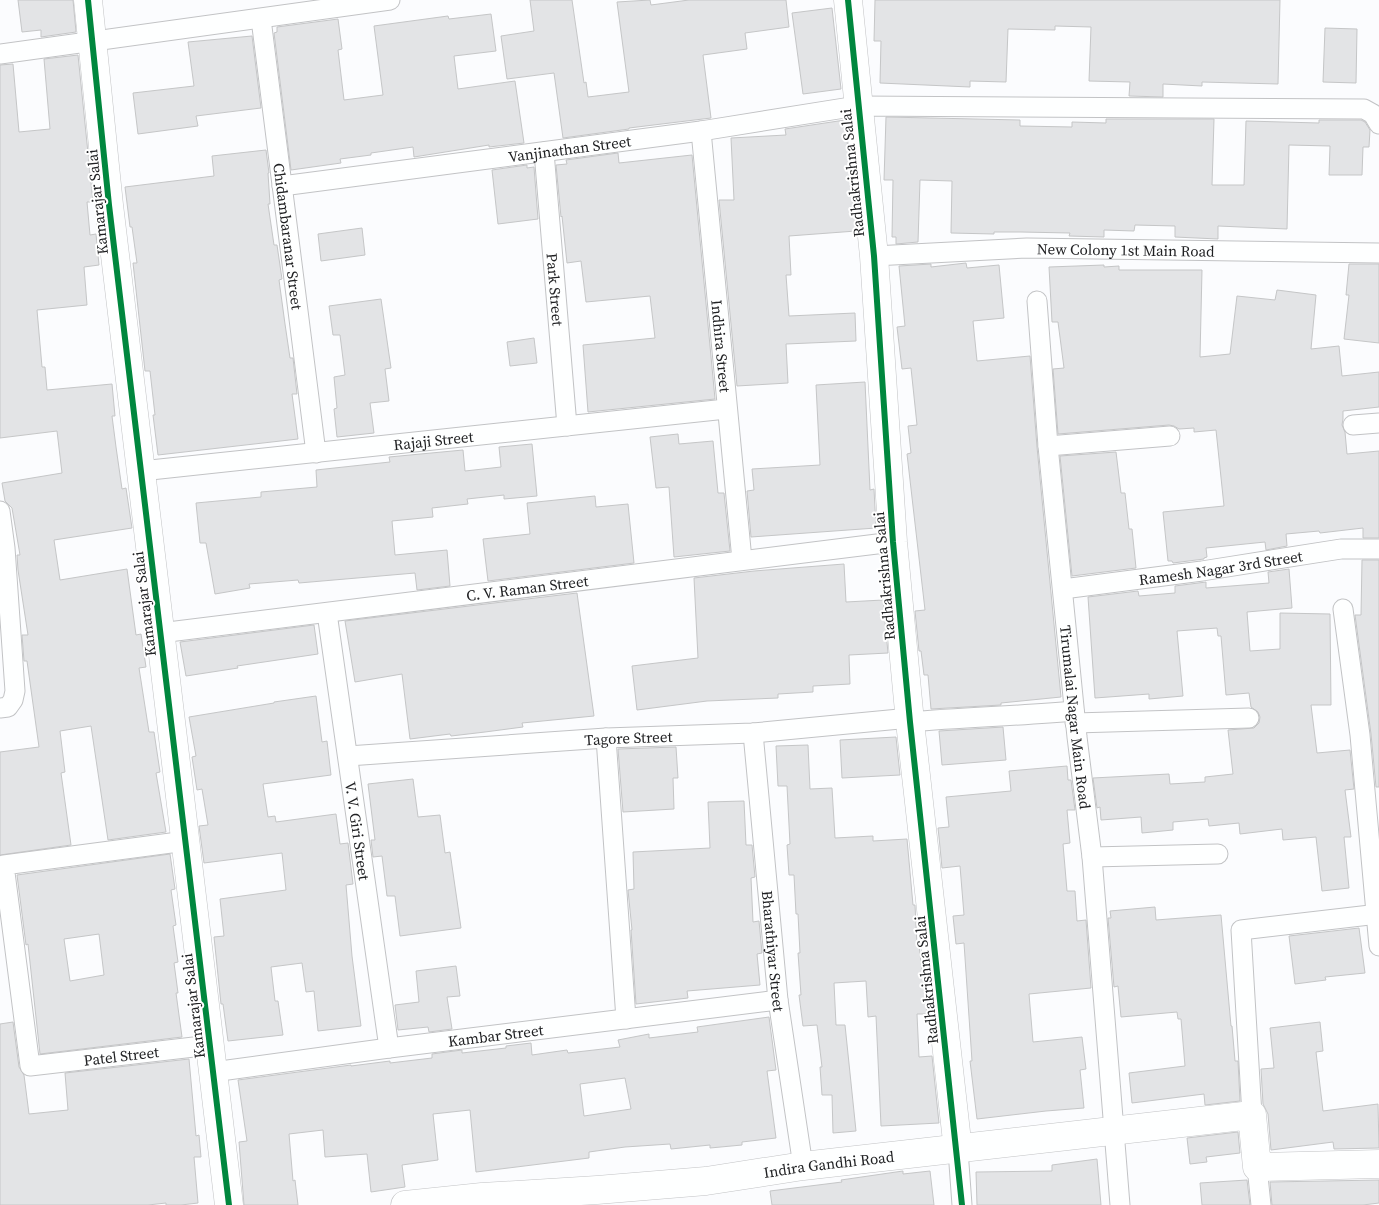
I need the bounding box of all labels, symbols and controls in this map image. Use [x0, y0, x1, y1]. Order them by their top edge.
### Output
street label: Radhakrishna Salai [835, 108, 869, 238]
street label: Vanjinathan Street [507, 130, 632, 167]
street label: Kamarajar Salai [81, 148, 113, 256]
street label: Chidambaranar Street [269, 162, 308, 311]
street label: New Colony 1st Main Road [1037, 238, 1215, 261]
street label: Park Street [542, 252, 569, 327]
street label: Indhira Street [707, 299, 736, 393]
street label: Rajaji Street [392, 425, 474, 455]
street label: Radhakrishna Salai [868, 511, 900, 641]
street label: Ramesh Nagar 3rd Street [1137, 545, 1304, 590]
street label: Kamarajar Salai [127, 550, 161, 658]
street label: C. V. Raman Street [465, 569, 590, 605]
street label: Tirumalai Nagar Main Road [1055, 624, 1096, 811]
street label: Tagore Street [584, 725, 673, 750]
street label: V. V. Giri Street [341, 780, 375, 882]
street label: Bharathiyar Street [757, 890, 790, 1013]
street label: Radhakrishna Salai [909, 915, 943, 1045]
street label: Kamarajar Salai [176, 952, 210, 1060]
street label: Kambar Street [447, 1019, 545, 1051]
street label: Patel Street [82, 1041, 160, 1070]
street label: Indira Gandhi Road [762, 1145, 896, 1182]

